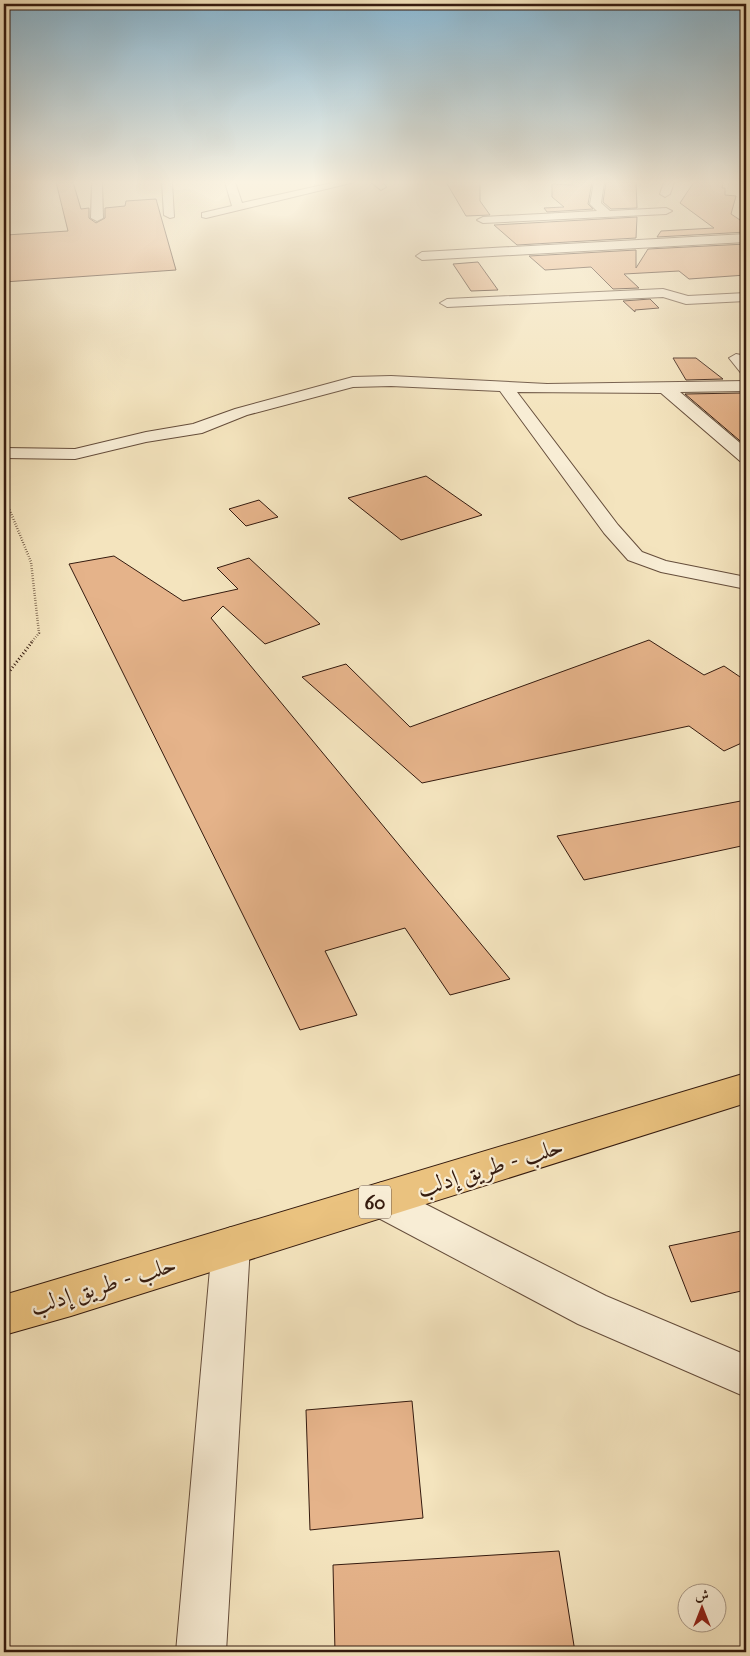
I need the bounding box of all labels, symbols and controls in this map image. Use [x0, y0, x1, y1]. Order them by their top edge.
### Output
street label: حلب - طريق إدلب [413, 1131, 567, 1204]
road number: 60 [359, 1186, 391, 1218]
street label: حلب - طريق إدلب [26, 1249, 180, 1322]
north arrow [678, 1584, 728, 1634]
text: ش [695, 1587, 709, 1604]

